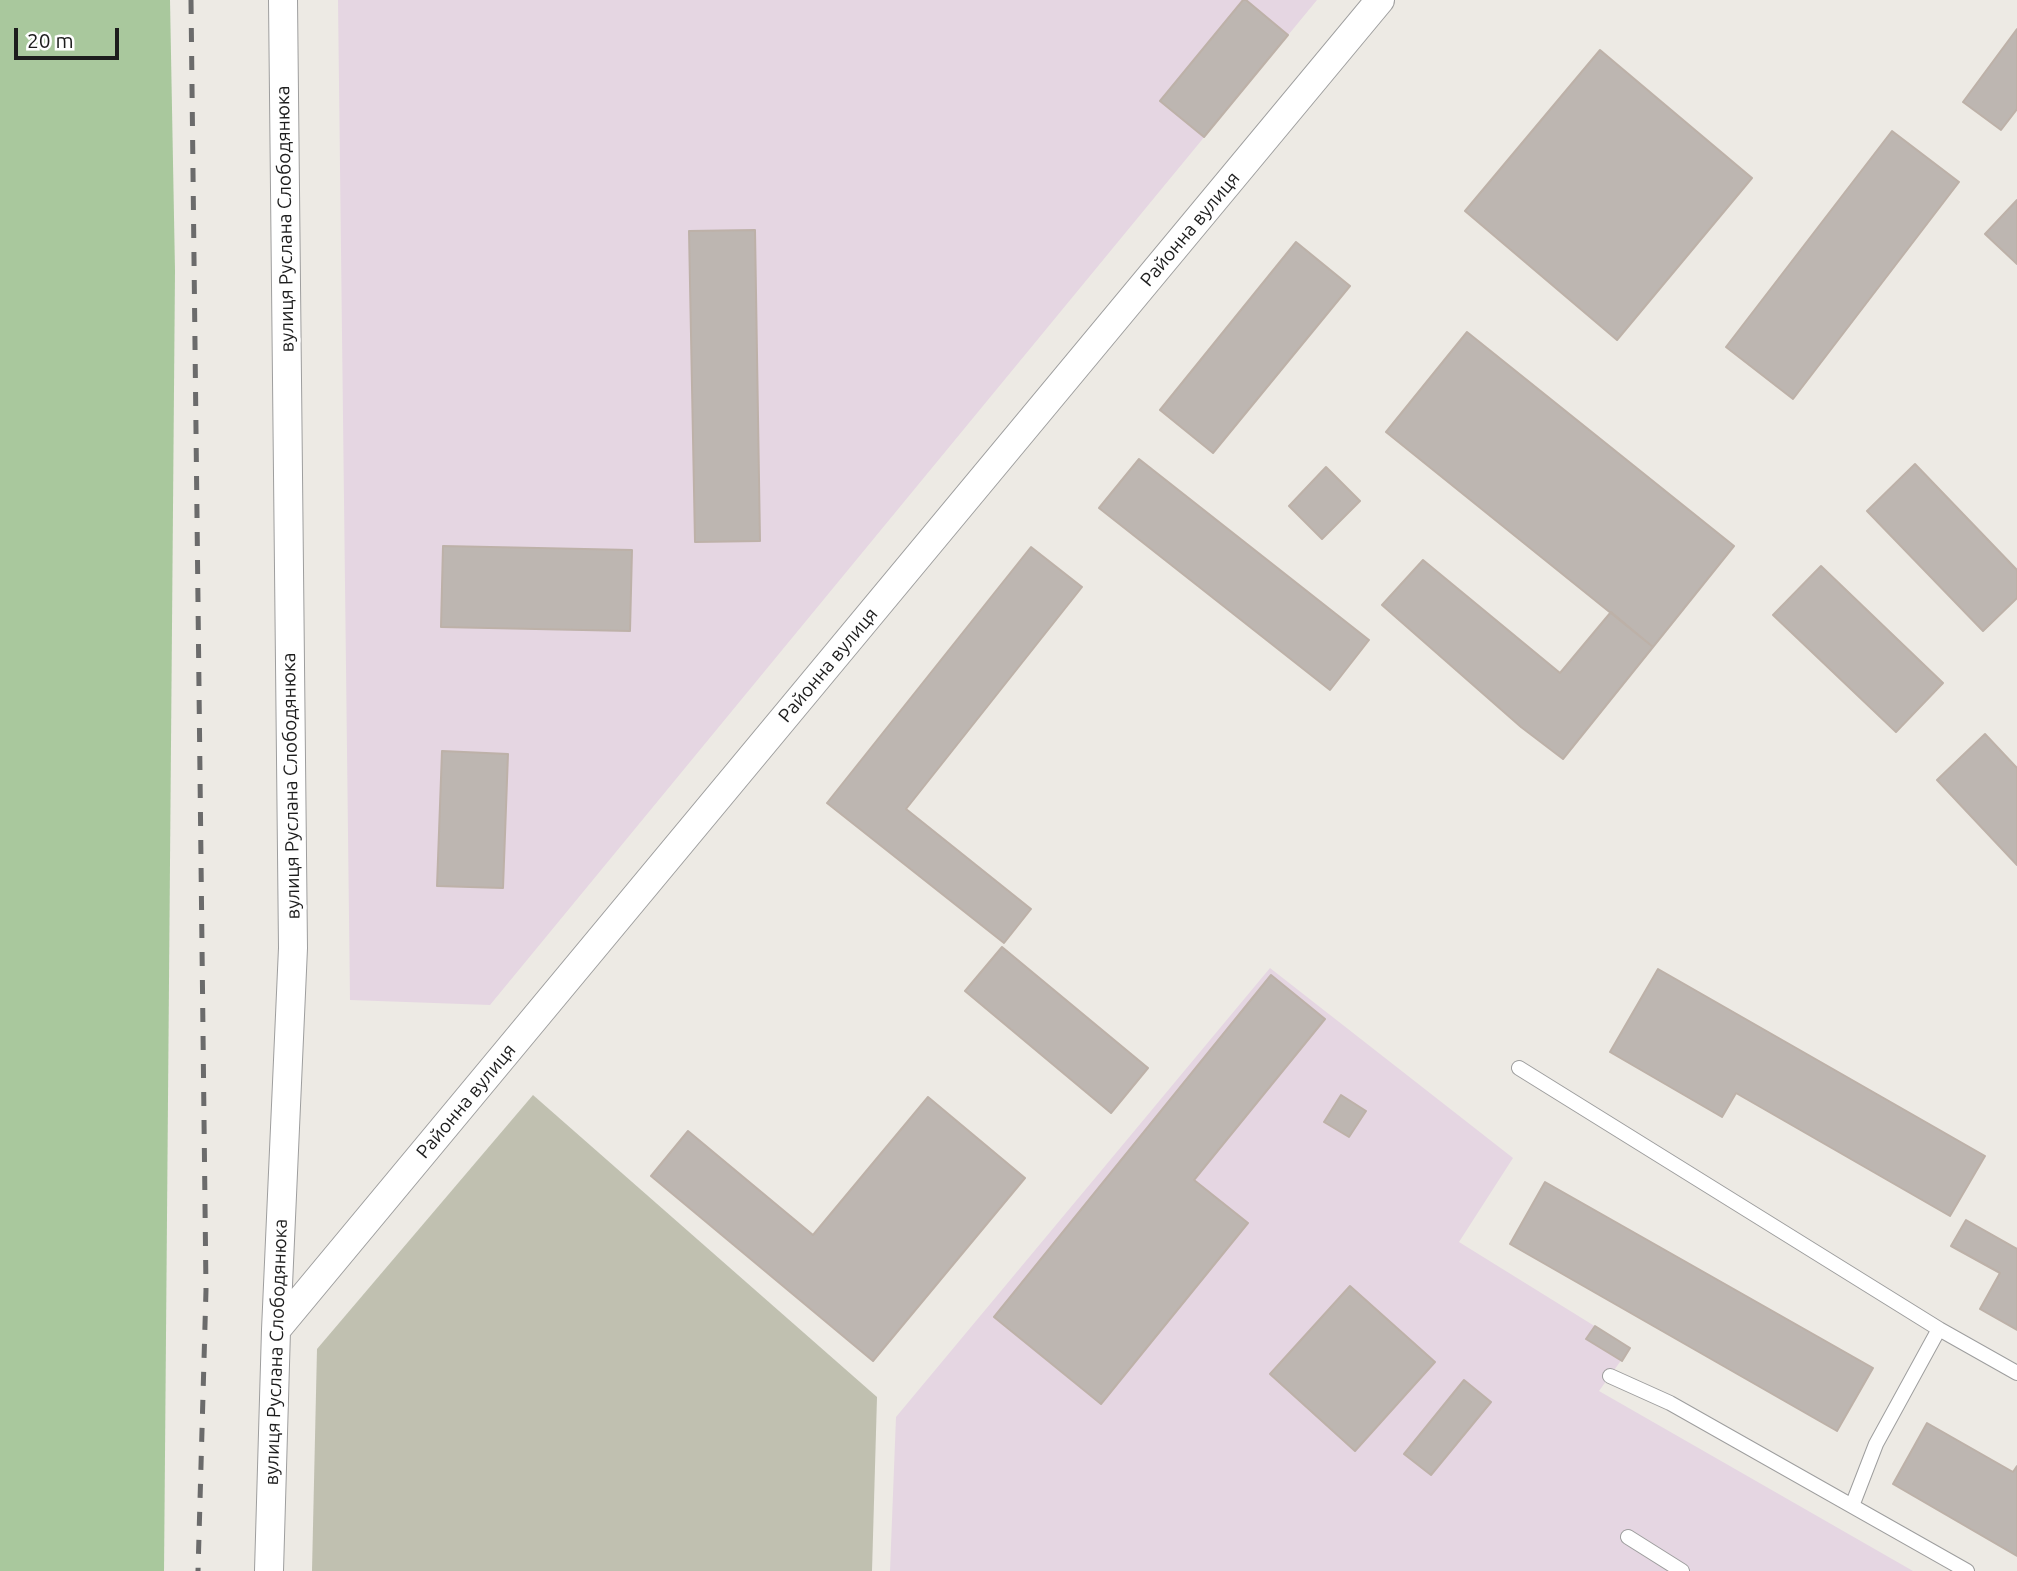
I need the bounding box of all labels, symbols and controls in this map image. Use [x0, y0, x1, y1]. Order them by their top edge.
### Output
scale bar [18, 14, 122, 58]
text: 20 m [27, 28, 74, 52]
street label: вулиця Руслана Слободянюка [271, 85, 299, 353]
street label: Районна вулиця [1135, 167, 1245, 291]
street label: Районна вулиця [773, 603, 883, 727]
street label: вулиця Руслана Слободянюка [277, 652, 305, 920]
street label: Районна вулиця [411, 1039, 521, 1163]
street label: вулиця Руслана Слободянюка [260, 1218, 292, 1486]

